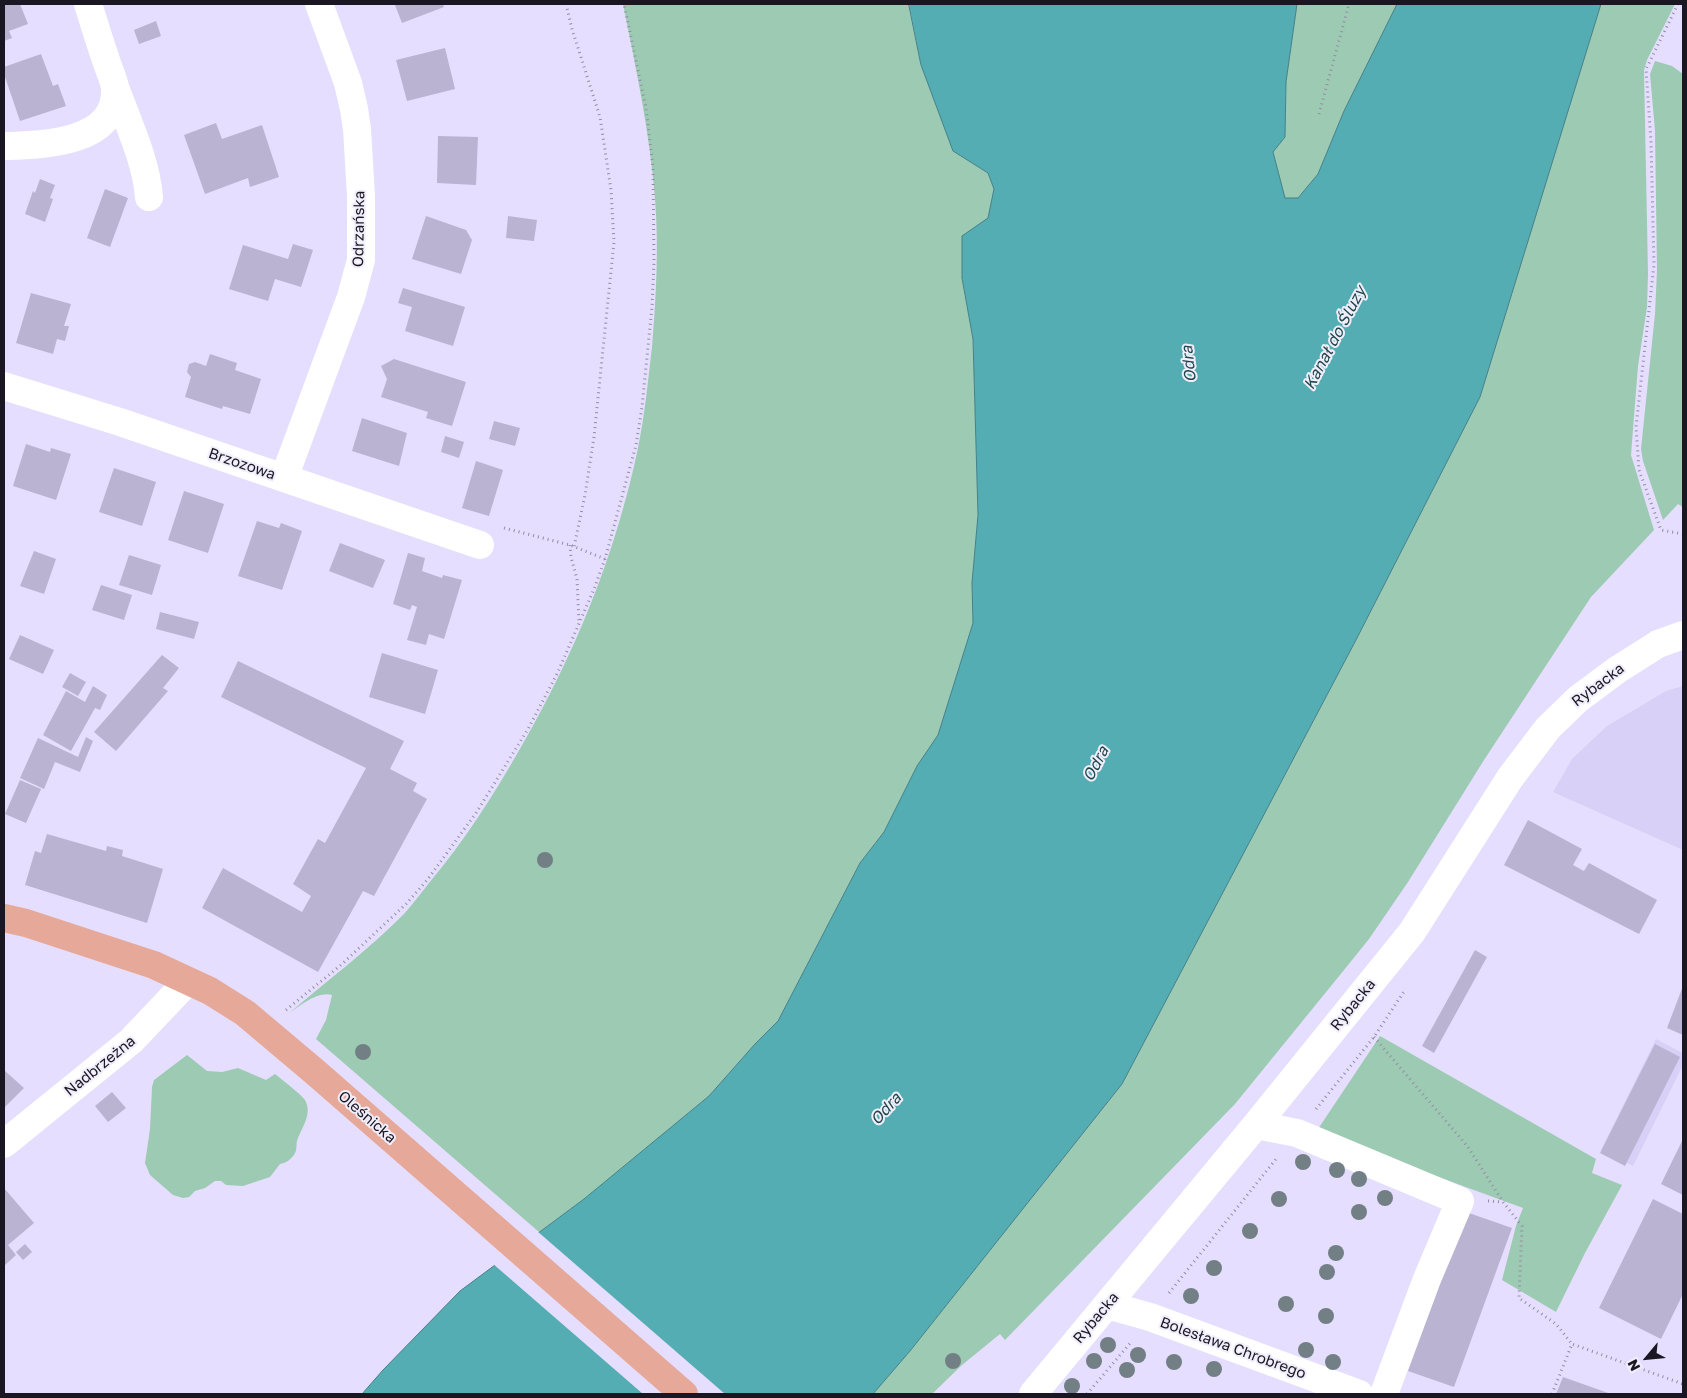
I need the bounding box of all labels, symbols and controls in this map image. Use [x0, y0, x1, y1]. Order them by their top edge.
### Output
street label: Odrzańska [349, 191, 369, 267]
water label: Kanał do Śluzy [1300, 283, 1370, 393]
water label: Odra [1178, 345, 1200, 383]
street label: Brzozowa [206, 444, 278, 484]
street label: Rybacka [1568, 659, 1628, 711]
water label: Odra [1079, 743, 1113, 785]
street label: Rybacka [1327, 976, 1379, 1034]
street label: Nadbrzeżna [61, 1032, 139, 1100]
street label: Oleśnicka [334, 1087, 400, 1147]
water label: Odra [867, 1089, 905, 1129]
street label: Rybacka [1069, 1289, 1123, 1347]
street label: Bolesława Chrobrego [1158, 1313, 1308, 1383]
north arrow [1622, 1333, 1672, 1383]
text: N [1623, 1357, 1643, 1374]

